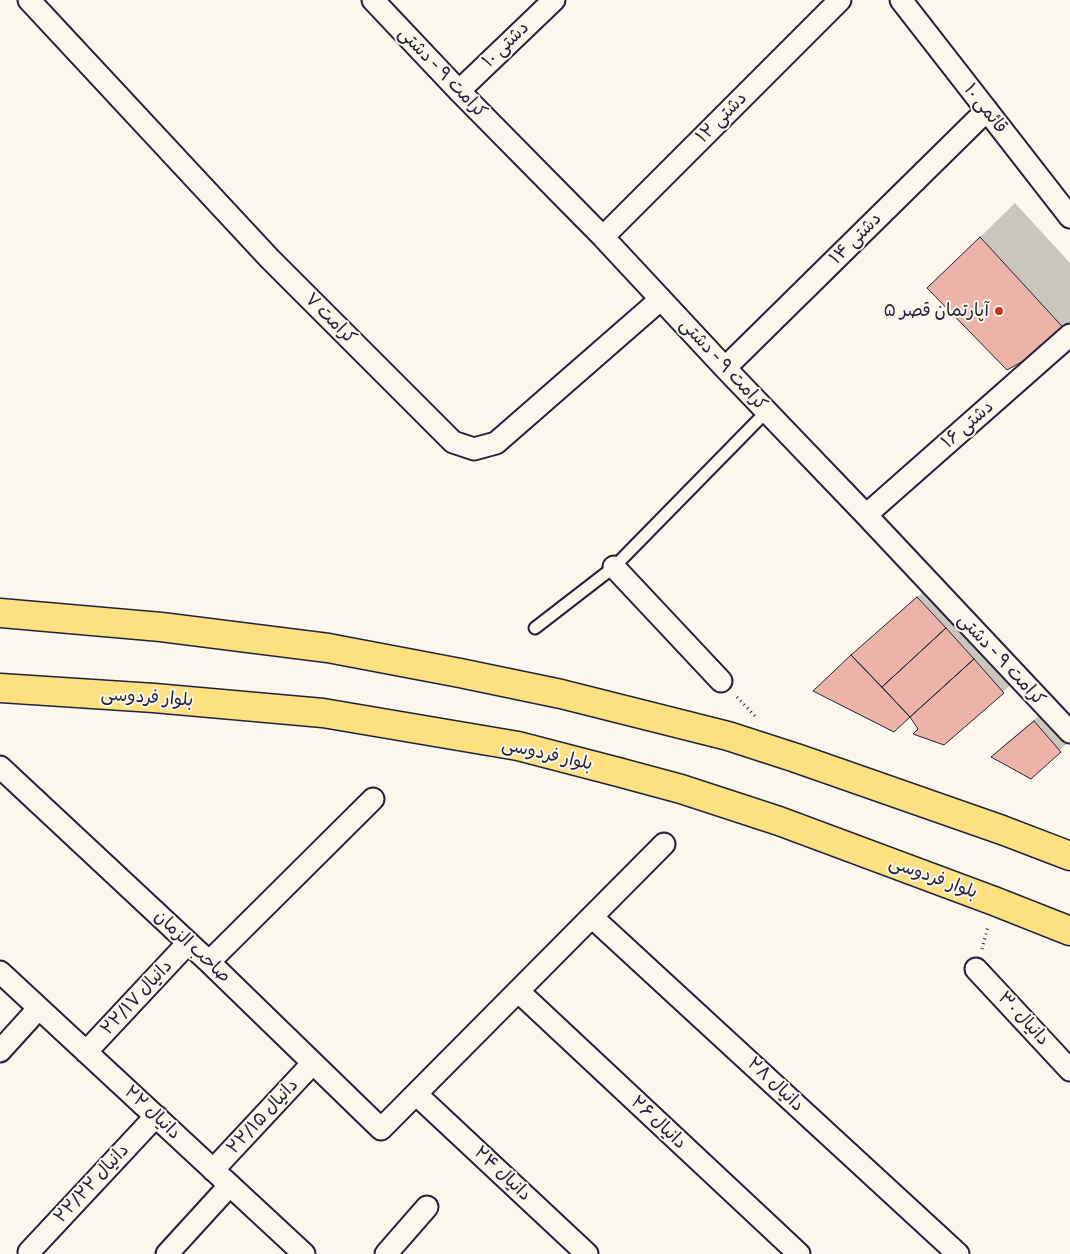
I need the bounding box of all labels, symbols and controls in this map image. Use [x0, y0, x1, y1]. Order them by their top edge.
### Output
street label: دشتی ۱۰ [478, 17, 534, 73]
street label: کرامت ۹ - دشتی [393, 23, 491, 123]
street label: قائمی ۱۰ [959, 80, 1011, 138]
street label: دشتی ۱۲ [692, 88, 752, 148]
street label: دشتی ۱۴ [826, 209, 886, 269]
street label: کرامت ۷ [300, 289, 360, 349]
place label: آپارتمان قصر ۵ [883, 300, 989, 322]
marker: آپارتمان قصر ۵ [993, 305, 1005, 317]
street label: کرامت ۹ - دشتی [675, 314, 771, 416]
street label: دشتی ۱۶ [938, 397, 998, 453]
street label: کرامت ۹ - دشتی [953, 609, 1049, 711]
street label: بلوار فردوسی [100, 684, 194, 712]
street label: بلوار فردوسی [499, 734, 595, 776]
street label: بلوار فردوسی [886, 852, 980, 904]
street label: صاحب الزمان [149, 906, 235, 988]
street label: دانیال ۲۲/۱۷ [97, 956, 177, 1040]
street label: دانیال ۳۰ [993, 988, 1053, 1050]
street label: دانیال ۲۸ [742, 1053, 808, 1117]
street label: دانیال ۲۲/۱۵ [223, 1075, 303, 1159]
street label: دانیال ۲۲ [119, 1082, 185, 1144]
street label: دانیال ۲۶ [626, 1092, 690, 1154]
street label: دانیال ۲۲/۲۲ [50, 1140, 134, 1228]
street label: دانیال ۲۴ [469, 1142, 535, 1206]

